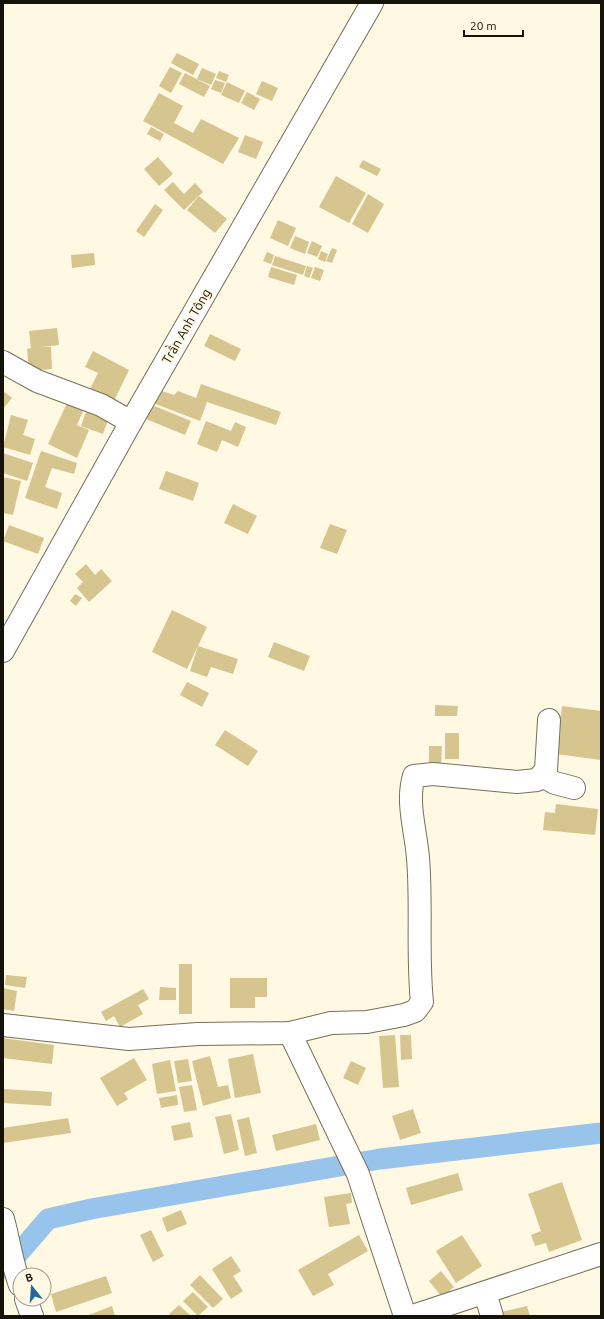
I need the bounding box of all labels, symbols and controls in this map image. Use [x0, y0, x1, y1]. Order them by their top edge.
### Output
scale bar [464, 12, 523, 38]
text: 20 m [470, 19, 497, 32]
street label: Trần Anh Tông [157, 285, 213, 366]
north arrow [12, 1267, 52, 1307]
text: B [24, 1271, 34, 1284]

